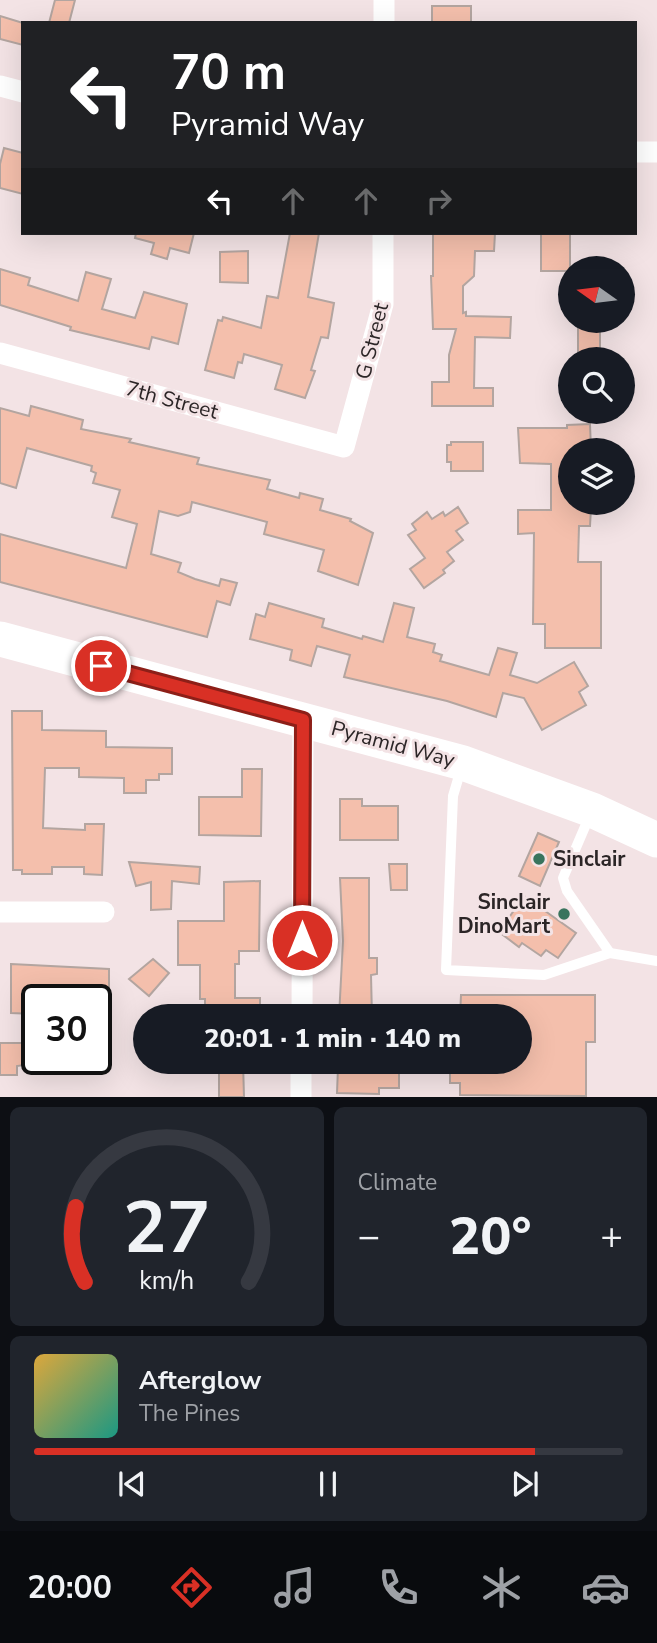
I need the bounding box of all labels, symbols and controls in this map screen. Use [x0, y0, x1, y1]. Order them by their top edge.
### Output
text: 70 m [171, 39, 286, 106]
icon: left [56, 49, 147, 140]
text: Pyramid Way [171, 103, 364, 146]
icon: left [201, 182, 239, 220]
icon: ahead [274, 182, 312, 220]
icon: ahead [347, 182, 385, 220]
icon: right [420, 182, 458, 220]
north arrow [558, 256, 635, 332]
map controls [558, 256, 635, 515]
street label: G Street [349, 299, 395, 382]
button: search [558, 347, 635, 424]
street label: 7th Street [123, 374, 222, 426]
button: layers [558, 438, 635, 515]
pin [71, 636, 131, 696]
icon: arrive [82, 647, 120, 685]
street label: Pyramid Way [328, 714, 458, 774]
place label: Sinclair [553, 845, 626, 873]
marker: Sinclair [531, 851, 547, 867]
place label: Sinclair DinoMart [458, 888, 551, 940]
position arrow [265, 903, 339, 977]
marker: Sinclair DinoMart [556, 906, 572, 922]
speed limit sign: 30 [21, 984, 112, 1075]
text: 20:01 · 1 min · 140 m [204, 1021, 461, 1056]
text: Climate [358, 1167, 437, 1198]
text: 27 [123, 1179, 210, 1279]
text: 20° [449, 1201, 531, 1272]
text: − [358, 1211, 380, 1262]
text: + [600, 1211, 623, 1262]
text: km/h [139, 1264, 194, 1298]
text: Afterglow [139, 1363, 262, 1398]
text: The Pines [139, 1398, 240, 1429]
icon: previous [113, 1465, 151, 1503]
icon: pause [309, 1465, 347, 1503]
icon: next [506, 1465, 544, 1503]
icon: directions [167, 1563, 216, 1612]
icon: music [270, 1563, 319, 1612]
icon: phone [374, 1563, 423, 1612]
icon: climate [477, 1563, 526, 1612]
icon: car [581, 1563, 630, 1612]
text: 20:00 [27, 1566, 112, 1609]

